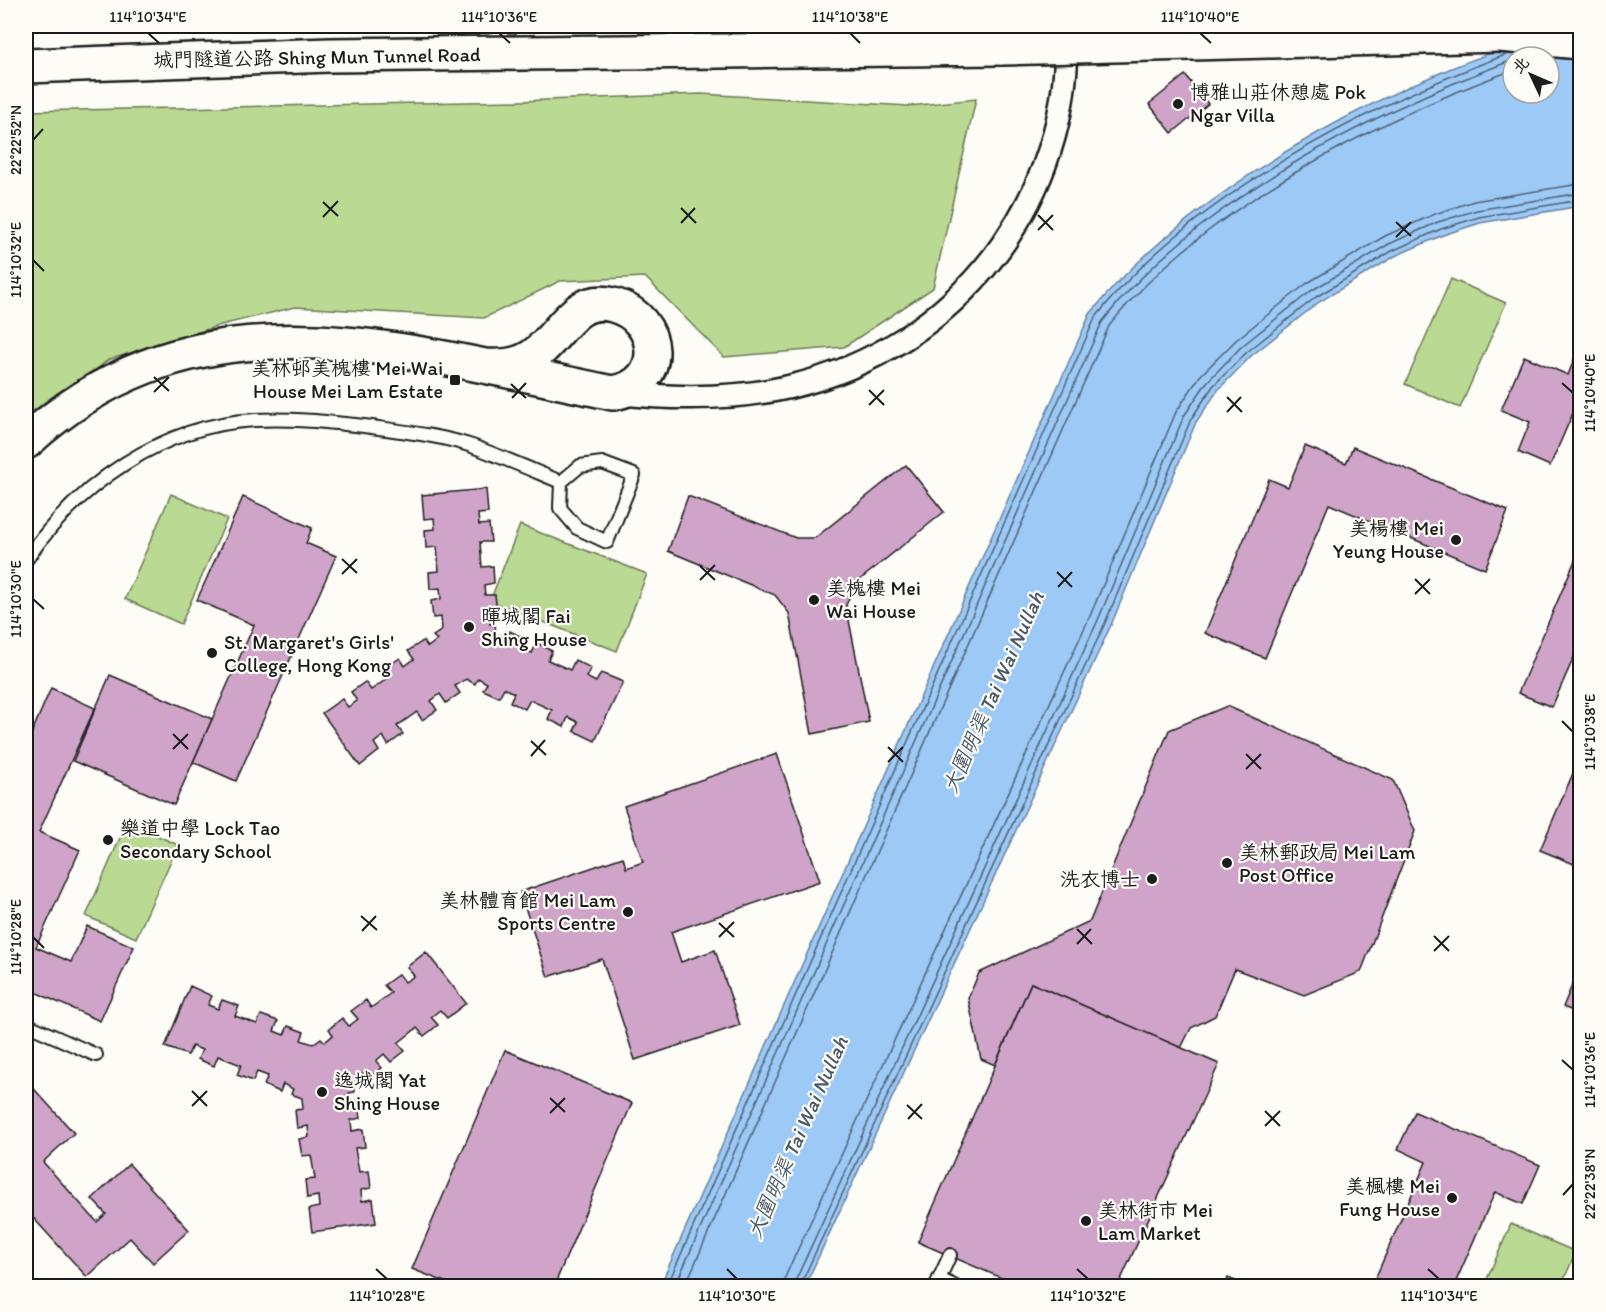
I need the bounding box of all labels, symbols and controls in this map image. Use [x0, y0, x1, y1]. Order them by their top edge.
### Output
text: 114°10'34"E [109, 8, 187, 26]
text: 114°10'36"E [461, 8, 537, 26]
text: 114°10'38"E [812, 8, 888, 26]
text: 114°10'40"E [1161, 8, 1239, 26]
street label: 城門隧道公路 Shing Mun Tunnel Road [153, 42, 481, 72]
north arrow [1501, 45, 1561, 105]
text: 北 [1508, 53, 1533, 77]
place label: 博雅山莊休憩處 Pok Ngar Villa [1190, 80, 1367, 127]
marker: 博雅山莊休憩處 Pok Ngar Villa [1171, 97, 1185, 111]
text: 22°22'52"N [7, 105, 25, 175]
text: 114°10'32"E [7, 222, 25, 298]
text: 114°10'40"E [1581, 354, 1599, 432]
place label: 美林邨美槐樓 Mei Wai House Mei Lam Estate [251, 356, 443, 403]
marker: 美林邨美槐樓 Mei Wai House Mei Lam Estate [448, 373, 462, 387]
place label: 美楊樓 Mei Yeung House [1333, 516, 1444, 563]
marker: 美楊樓 Mei Yeung House [1449, 533, 1463, 547]
text: 114°10'30"E [7, 560, 25, 638]
place label: 美槐樓 Mei Wai House [826, 576, 921, 623]
water label: 大圍明渠 Tai Wai Nullah [937, 587, 1049, 797]
marker: 美槐樓 Mei Wai House [807, 593, 821, 607]
place label: 暉城閣 Fai Shing House [481, 604, 587, 651]
marker: 暉城閣 Fai Shing House [462, 620, 476, 634]
place label: St. Margaret's Girls' College, Hong Kong [224, 630, 394, 677]
marker: St. Margaret's Girls' College, Hong Kong [205, 646, 219, 660]
text: 114°10'38"E [1581, 694, 1599, 770]
place label: 樂道中學 Lock Tao Secondary School [120, 816, 280, 863]
marker: 樂道中學 Lock Tao Secondary School [101, 833, 115, 847]
place label: 美林郵政局 Mei Lam Post Office [1239, 840, 1416, 887]
marker: 美林郵政局 Mei Lam Post Office [1220, 856, 1234, 870]
place label: 洗衣博士 [1060, 867, 1140, 891]
marker: 洗衣博士 [1145, 872, 1159, 886]
place label: 美林體育館 Mei Lam Sports Centre [439, 888, 616, 935]
text: 114°10'28"E [7, 899, 25, 975]
marker: 美林體育館 Mei Lam Sports Centre [621, 905, 635, 919]
water label: 大圍明渠 Tai Wai Nullah [741, 1032, 853, 1242]
text: 114°10'36"E [1581, 1032, 1599, 1108]
place label: 逸城閣 Yat Shing House [334, 1068, 440, 1115]
marker: 逸城閣 Yat Shing House [315, 1085, 329, 1099]
text: 22°22'38"N [1581, 1149, 1599, 1219]
place label: 美楓樓 Mei Fung House [1339, 1174, 1440, 1221]
marker: 美楓樓 Mei Fung House [1445, 1191, 1459, 1205]
place label: 美林街市 Mei Lam Market [1098, 1198, 1213, 1245]
marker: 美林街市 Mei Lam Market [1079, 1214, 1093, 1228]
text: 114°10'28"E [349, 1287, 425, 1305]
text: 114°10'30"E [698, 1287, 776, 1305]
text: 114°10'32"E [1050, 1287, 1126, 1305]
text: 114°10'34"E [1400, 1287, 1478, 1305]

